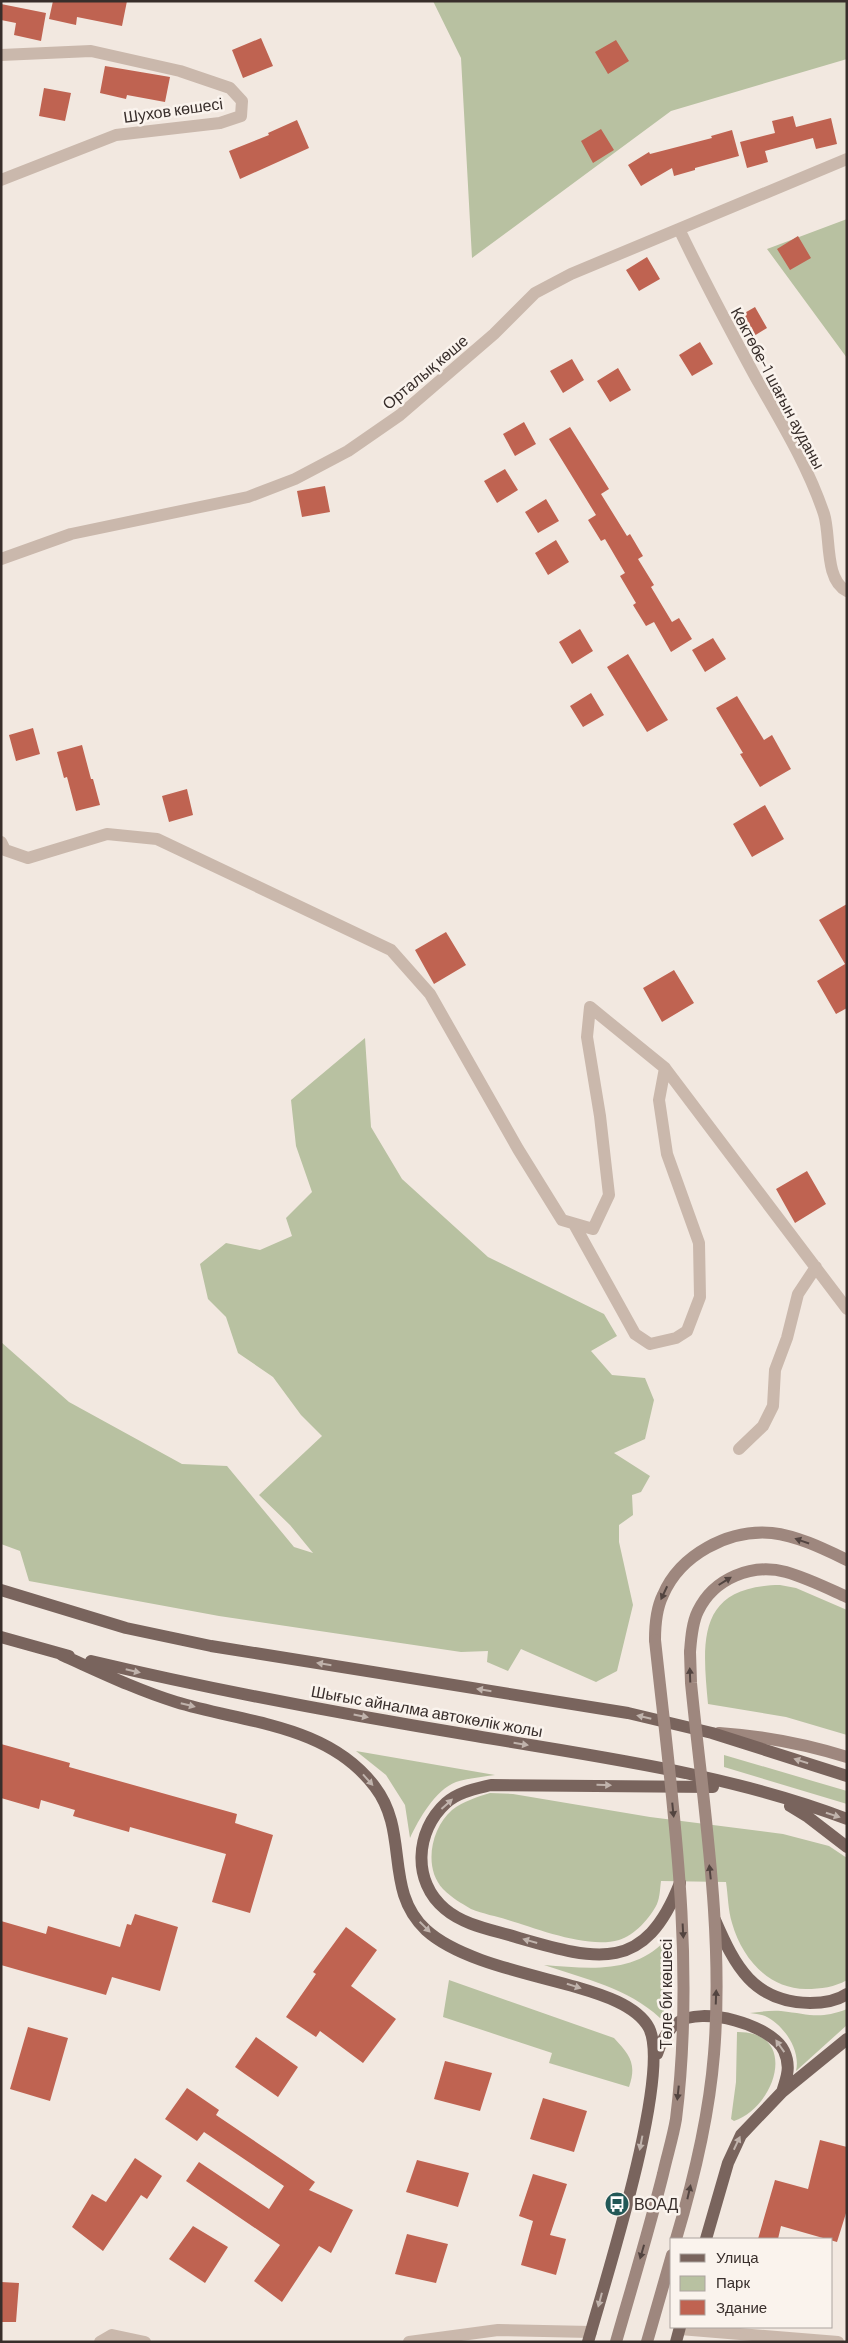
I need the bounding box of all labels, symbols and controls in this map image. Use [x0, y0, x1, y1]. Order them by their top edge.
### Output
street label: Шухов көшесі [122, 93, 224, 126]
street label: Көктөбе-1 шағын ауданы [728, 304, 829, 472]
street label: Орталық көше [378, 330, 471, 413]
one-way arrow [794, 1537, 809, 1545]
one-way arrow [719, 1577, 732, 1586]
one-way arrow [660, 1586, 668, 1600]
one-way arrow [315, 1660, 331, 1668]
one-way arrow [126, 1667, 141, 1675]
one-way arrow [686, 1667, 694, 1683]
street label: Шығыс айналма автокөлік жолы [310, 1681, 544, 1740]
one-way arrow [476, 1686, 492, 1694]
one-way arrow [181, 1701, 196, 1709]
one-way arrow [354, 1713, 370, 1721]
one-way arrow [637, 1713, 652, 1721]
one-way arrow [514, 1740, 530, 1748]
one-way arrow [793, 1756, 808, 1764]
one-way arrow [363, 1773, 374, 1786]
one-way arrow [596, 1782, 612, 1790]
one-way arrow [440, 1799, 453, 1810]
one-way arrow [669, 1802, 677, 1818]
one-way arrow [826, 1811, 841, 1819]
one-way arrow [706, 1863, 714, 1879]
one-way arrow [419, 1921, 431, 1933]
one-way arrow [679, 1924, 687, 1940]
one-way arrow [522, 1936, 537, 1944]
street label: Төле би көшесі [656, 1939, 675, 2049]
one-way arrow [567, 1983, 582, 1991]
one-way arrow [712, 1989, 720, 2005]
one-way arrow [775, 2039, 785, 2053]
one-way arrow [674, 2086, 682, 2102]
one-way arrow [637, 2135, 645, 2150]
one-way arrow [733, 2136, 741, 2150]
one-way arrow [685, 2185, 693, 2200]
bus stop icon: ВОАД [604, 2191, 630, 2217]
place label: ВОАД [634, 2194, 678, 2213]
legend [670, 2238, 833, 2328]
one-way arrow [638, 2244, 646, 2259]
text: Улица [716, 2248, 759, 2266]
text: Парк [716, 2273, 750, 2291]
one-way arrow [596, 2292, 604, 2307]
text: Здание [716, 2298, 767, 2316]

